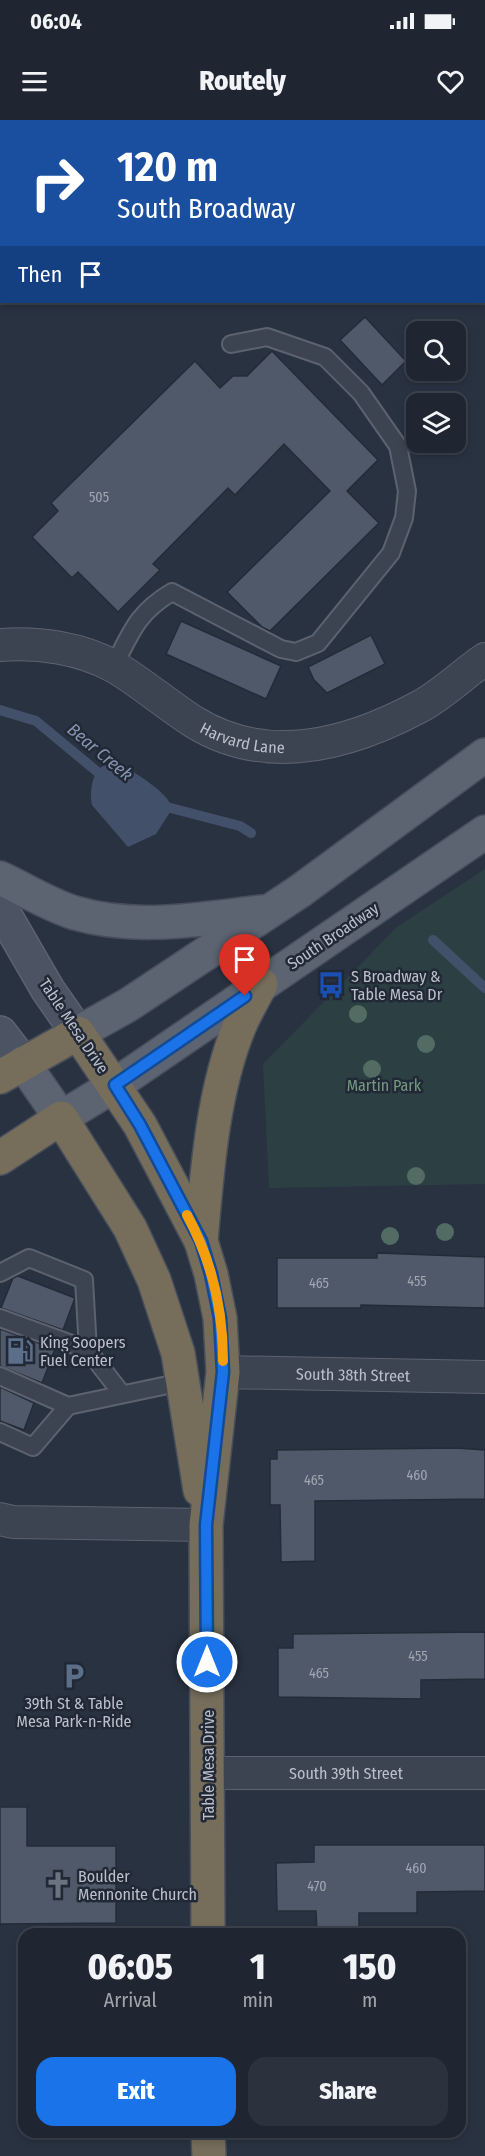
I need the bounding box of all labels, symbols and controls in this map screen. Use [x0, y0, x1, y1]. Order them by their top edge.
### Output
text: 06:04 [30, 8, 82, 35]
icon: menu [18, 65, 51, 98]
text: Routely [199, 65, 286, 97]
icon: heart [434, 65, 467, 98]
text: 120 m [117, 142, 218, 192]
icon: right [18, 144, 96, 222]
text: South Broadway [117, 193, 295, 225]
icon: arrive [74, 258, 107, 291]
text: Then [18, 261, 62, 288]
map controls [406, 321, 466, 453]
button: search [406, 321, 466, 381]
button: layers [406, 393, 466, 453]
house number: 505 [89, 489, 109, 506]
water label: Bear Creek [63, 718, 137, 786]
street label: Harvard Lane [197, 718, 285, 757]
street label: South Broadway [284, 898, 383, 973]
pin [219, 934, 270, 996]
icon: arrive [228, 943, 261, 976]
place label: S Broadway & Table Mesa Dr [351, 967, 443, 1004]
bus stop icon: S Broadway & Table Mesa Dr [316, 970, 346, 1000]
street label: Table Mesa Drive [35, 975, 113, 1077]
park label: Martin Park [347, 1076, 422, 1095]
house number: 455 [407, 1273, 427, 1290]
house number: 465 [309, 1275, 329, 1292]
place label: King Soopers Fuel Center [40, 1333, 126, 1370]
fuel station icon: King Soopers Fuel Center [5, 1336, 35, 1366]
street label: South 38th Street [296, 1364, 411, 1385]
house number: 460 [406, 1467, 428, 1484]
house number: 465 [304, 1472, 324, 1489]
position arrow [175, 1630, 239, 1694]
house number: 455 [408, 1648, 428, 1665]
parking icon: 39th St & Table Mesa Park-n-Ride [59, 1661, 89, 1691]
house number: 465 [309, 1665, 329, 1682]
place label: 39th St & Table Mesa Park-n-Ride [17, 1694, 132, 1731]
street label: Table Mesa Drive [199, 1710, 218, 1820]
street label: South 39th Street [289, 1764, 404, 1783]
house number: 460 [405, 1860, 427, 1877]
place label: Boulder Mennonite Church [78, 1867, 197, 1904]
church icon: Boulder Mennonite Church [43, 1870, 73, 1900]
house number: 470 [307, 1878, 327, 1895]
text: 06:05 [88, 1945, 173, 1989]
text: 1 [250, 1945, 266, 1989]
text: 150 [343, 1945, 396, 1989]
text: Arrival [104, 1988, 157, 2012]
text: min [242, 1988, 273, 2012]
text: m [362, 1988, 377, 2012]
button: Exit [36, 2057, 236, 2126]
button: Share [248, 2057, 448, 2126]

